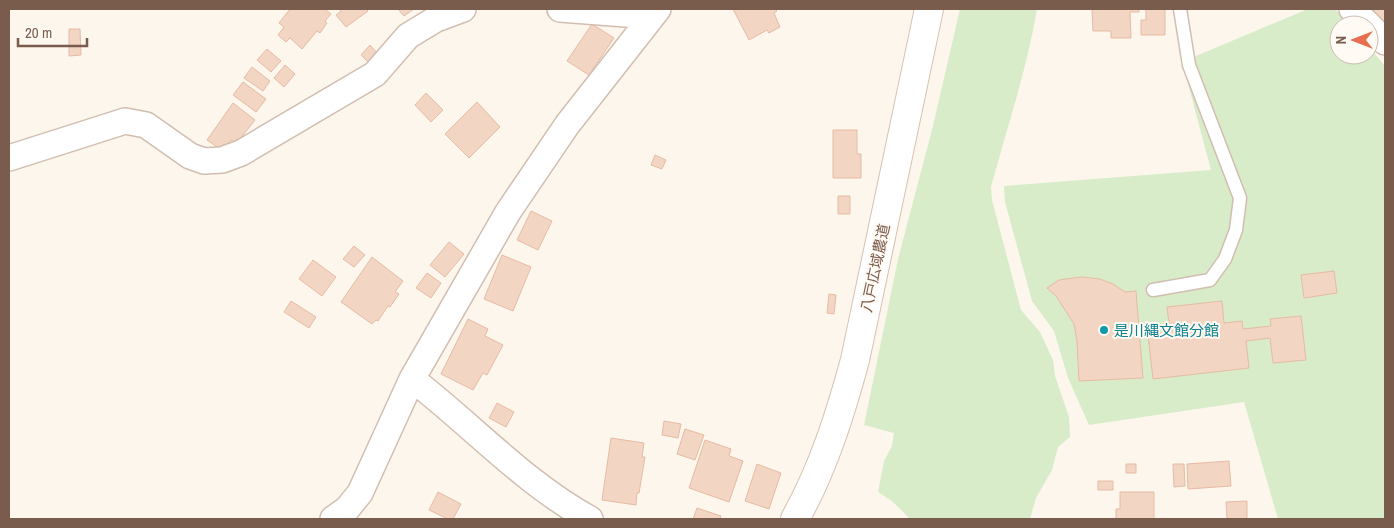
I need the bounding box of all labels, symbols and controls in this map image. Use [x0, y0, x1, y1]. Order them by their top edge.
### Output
scale bar [18, 15, 86, 47]
north arrow [1329, 15, 1379, 65]
text: 20 m [25, 22, 52, 43]
text: N [1332, 36, 1350, 44]
street label: 八戸広域農道 [855, 222, 895, 314]
place label: 是川縄文館分館 [1114, 320, 1219, 341]
marker: 是川縄文館分館 [1098, 324, 1110, 336]

